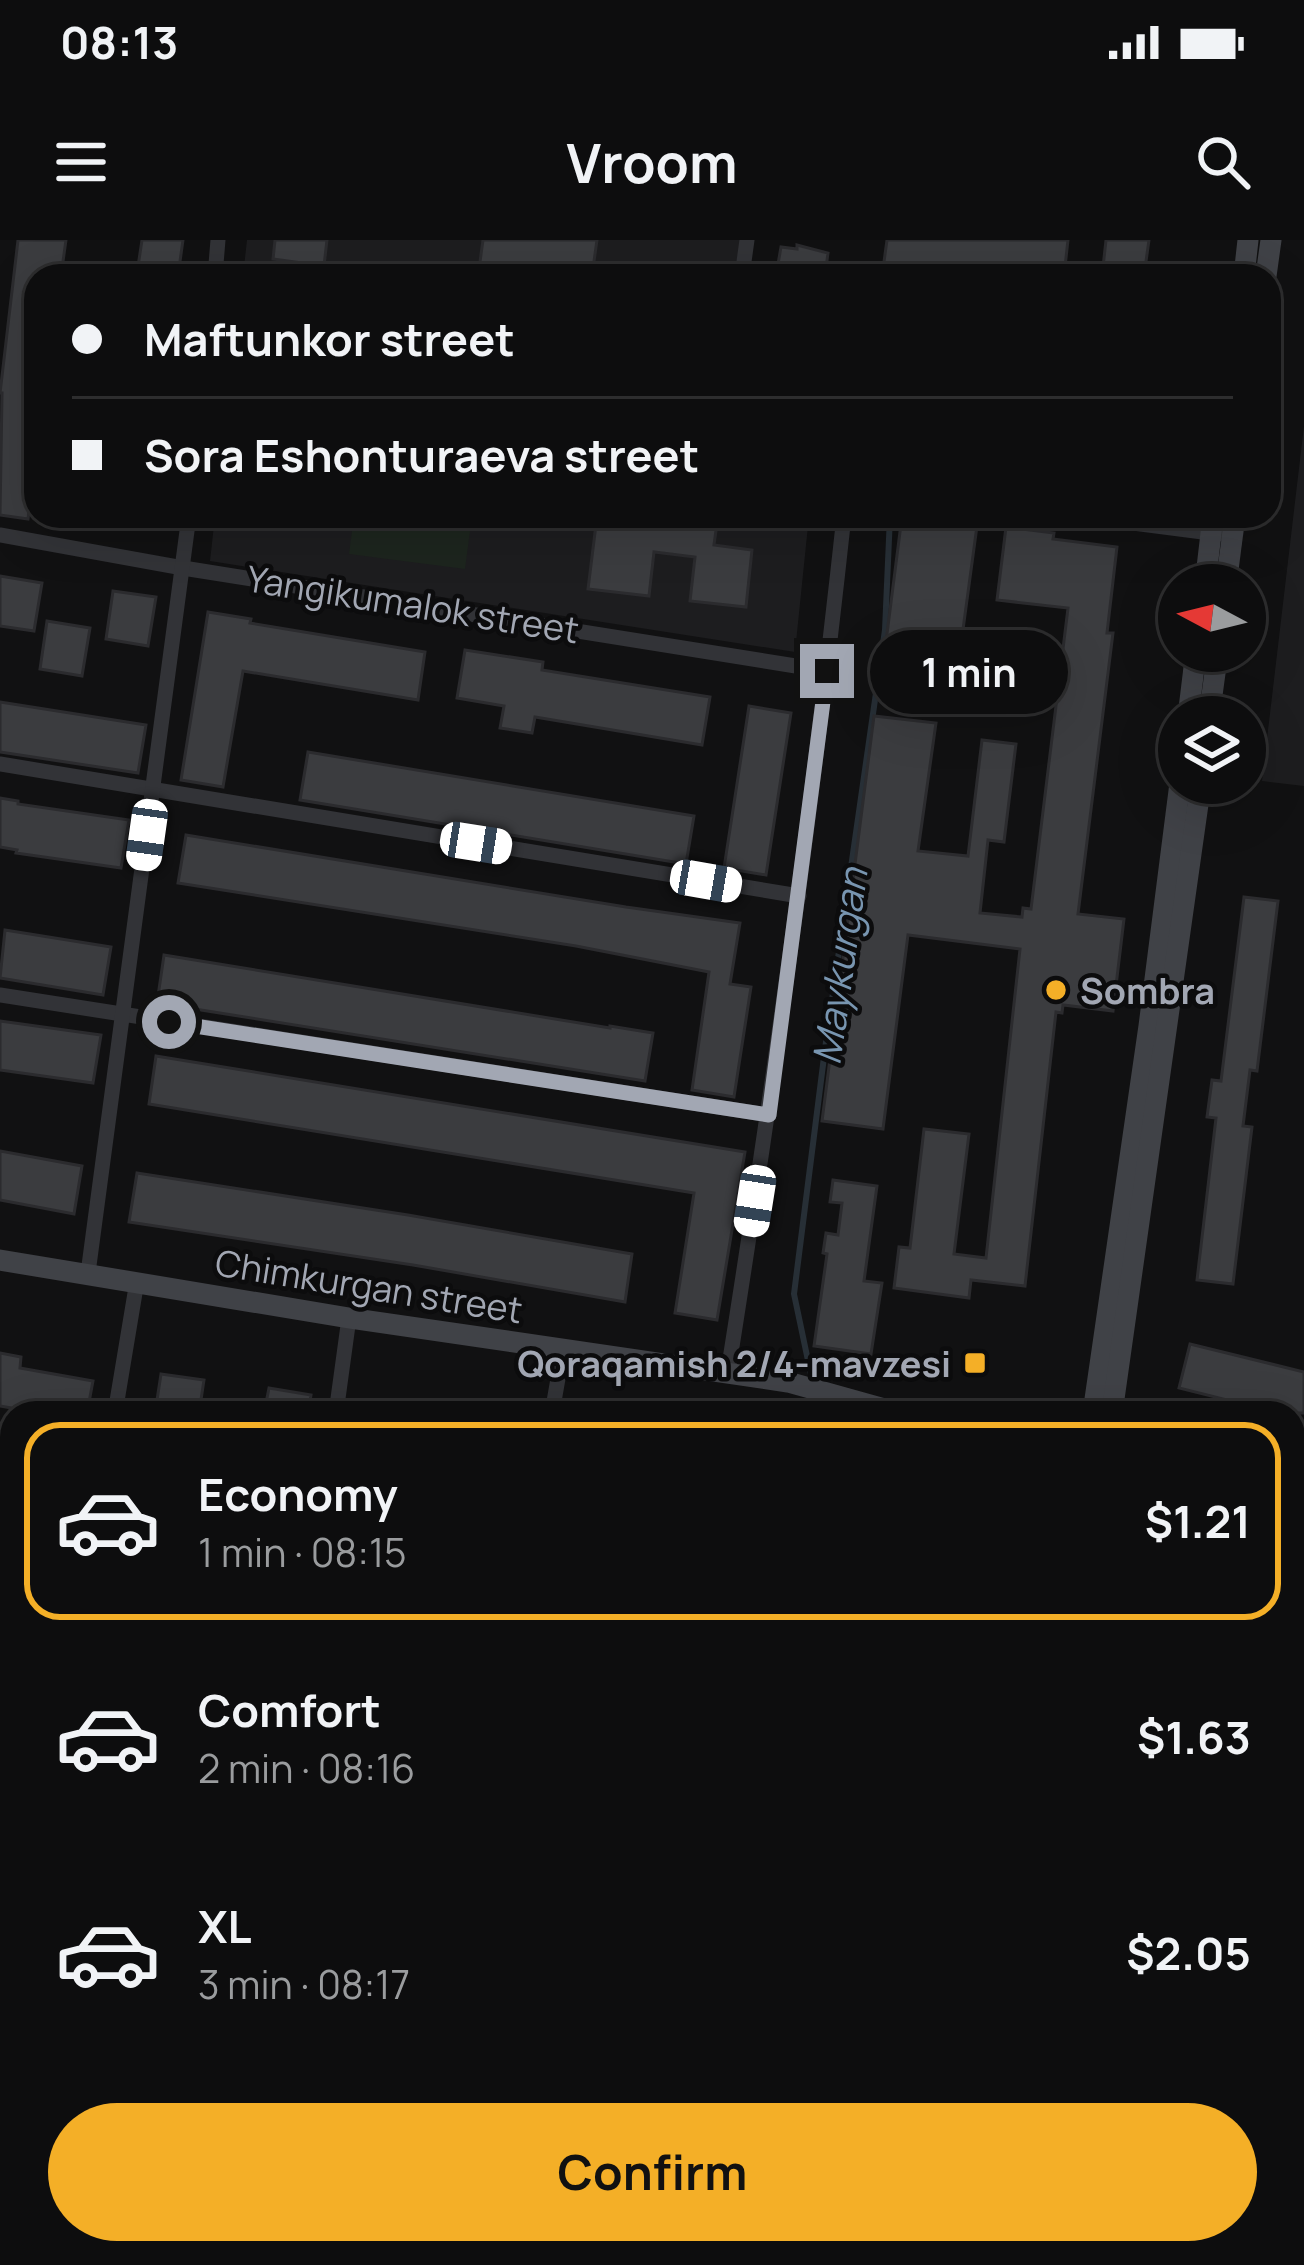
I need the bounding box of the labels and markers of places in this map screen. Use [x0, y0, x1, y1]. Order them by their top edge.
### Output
place label: Sombra [1080, 966, 1215, 1015]
marker: Sombra [1043, 977, 1069, 1003]
place label: Qoraqamish 2/4-mavzesi [517, 1339, 951, 1388]
marker: Qoraqamish 2/4-mavzesi [962, 1350, 988, 1376]

